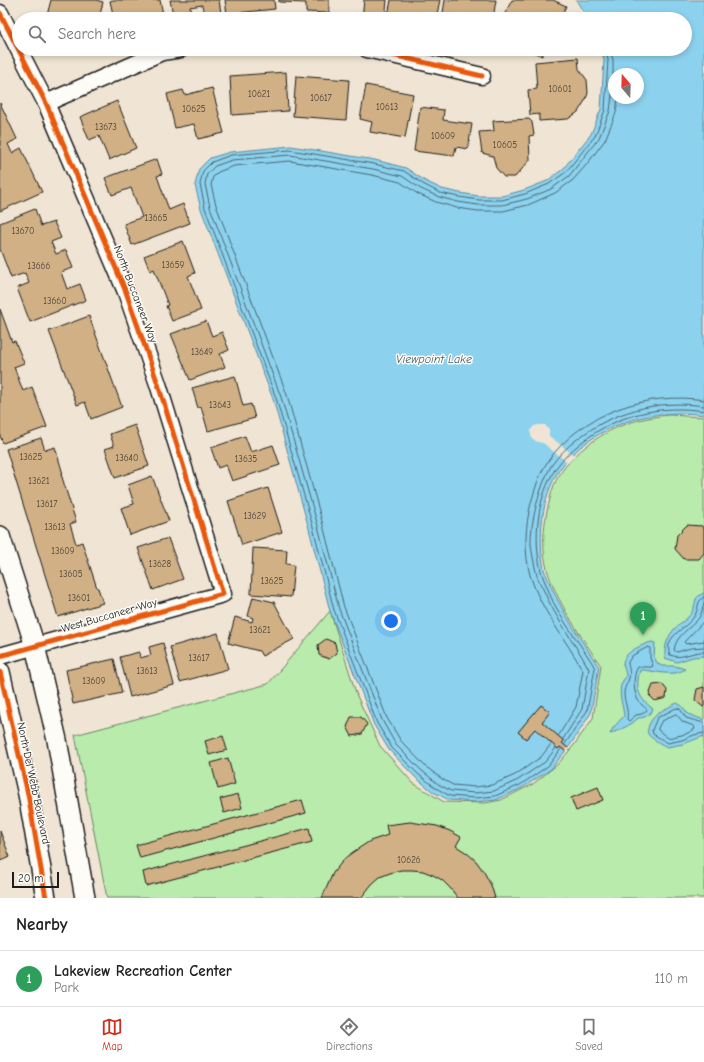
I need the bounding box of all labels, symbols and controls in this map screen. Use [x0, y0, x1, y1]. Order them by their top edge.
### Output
search box [12, 12, 692, 56]
icon: search [26, 23, 48, 45]
text: Search here [58, 25, 136, 43]
north arrow [608, 68, 644, 104]
house number: 10601 [549, 84, 572, 94]
house number: 10621 [248, 89, 271, 99]
house number: 10617 [310, 93, 333, 103]
house number: 10613 [376, 102, 398, 112]
house number: 10625 [182, 104, 206, 114]
house number: 13673 [95, 122, 117, 132]
house number: 10609 [431, 131, 455, 141]
house number: 10605 [493, 140, 517, 150]
house number: 13665 [145, 213, 167, 223]
house number: 13670 [12, 226, 34, 236]
street label: North Buccaneer Way [111, 244, 160, 345]
house number: 13659 [162, 260, 185, 270]
house number: 13666 [28, 261, 50, 271]
house number: 13660 [43, 296, 67, 306]
house number: 13649 [191, 347, 213, 357]
water label: Viewpoint Lake [396, 352, 472, 366]
house number: 13643 [209, 400, 231, 410]
house number: 13625 [20, 452, 42, 462]
house number: 13640 [116, 453, 138, 463]
house number: 13635 [235, 454, 257, 464]
house number: 13621 [28, 476, 50, 486]
house number: 13617 [37, 499, 58, 509]
house number: 13629 [244, 511, 266, 521]
house number: 13613 [44, 522, 66, 532]
house number: 13609 [51, 546, 75, 556]
house number: 13628 [149, 559, 172, 569]
house number: 13605 [59, 569, 83, 579]
house number: 13625 [261, 576, 283, 586]
house number: 13601 [68, 593, 90, 603]
street label: West Buccaneer Way [60, 596, 159, 635]
pin: 1 [630, 602, 656, 635]
your location [381, 611, 401, 631]
house number: 13621 [249, 625, 271, 635]
house number: 13617 [189, 653, 210, 663]
house number: 13613 [136, 666, 158, 676]
house number: 13609 [82, 676, 106, 686]
street label: North Del Webb Boulevard [14, 721, 53, 846]
house number: 10626 [397, 855, 421, 865]
scale bar [12, 870, 59, 889]
text: 20 m [18, 872, 43, 885]
text: Nearby [16, 915, 67, 934]
text: Lakeview Recreation Center [54, 962, 232, 980]
text: 1 [26, 971, 32, 986]
text: 110 m [655, 971, 688, 986]
text: Park [54, 980, 79, 995]
tab: Map [101, 1016, 123, 1053]
tab: Directions [326, 1016, 373, 1053]
tab: Saved [575, 1016, 603, 1053]

